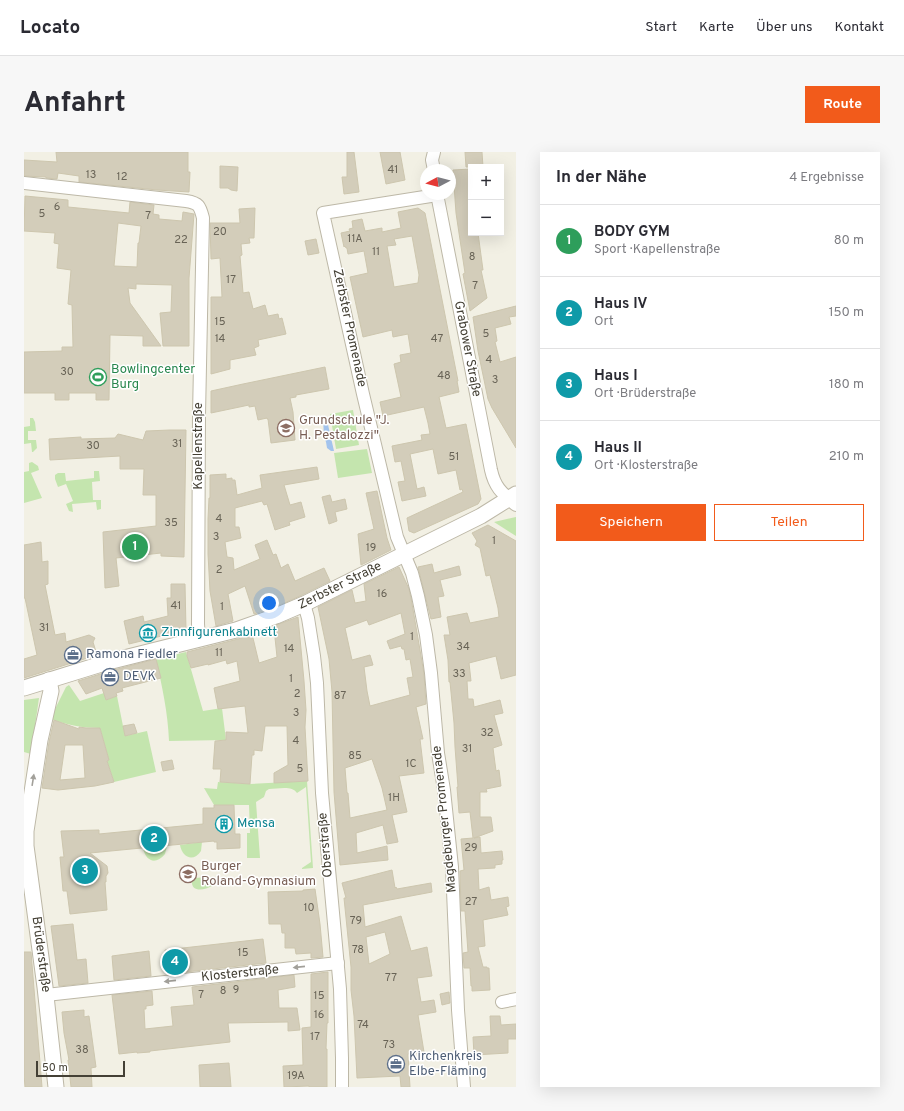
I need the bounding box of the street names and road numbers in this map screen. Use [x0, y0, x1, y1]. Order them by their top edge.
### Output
street label: Zerbster Promenade [329, 267, 369, 389]
street label: Grabower Straße [450, 300, 484, 398]
street label: Kapellenstraße [191, 402, 207, 490]
street label: Zerbster Straße [296, 559, 385, 613]
street label: Magdeburger Promenade [429, 745, 461, 893]
street label: Oberstraße [315, 812, 337, 878]
street label: Brüderstraße [28, 916, 54, 993]
street label: Klosterstraße [200, 962, 280, 986]

